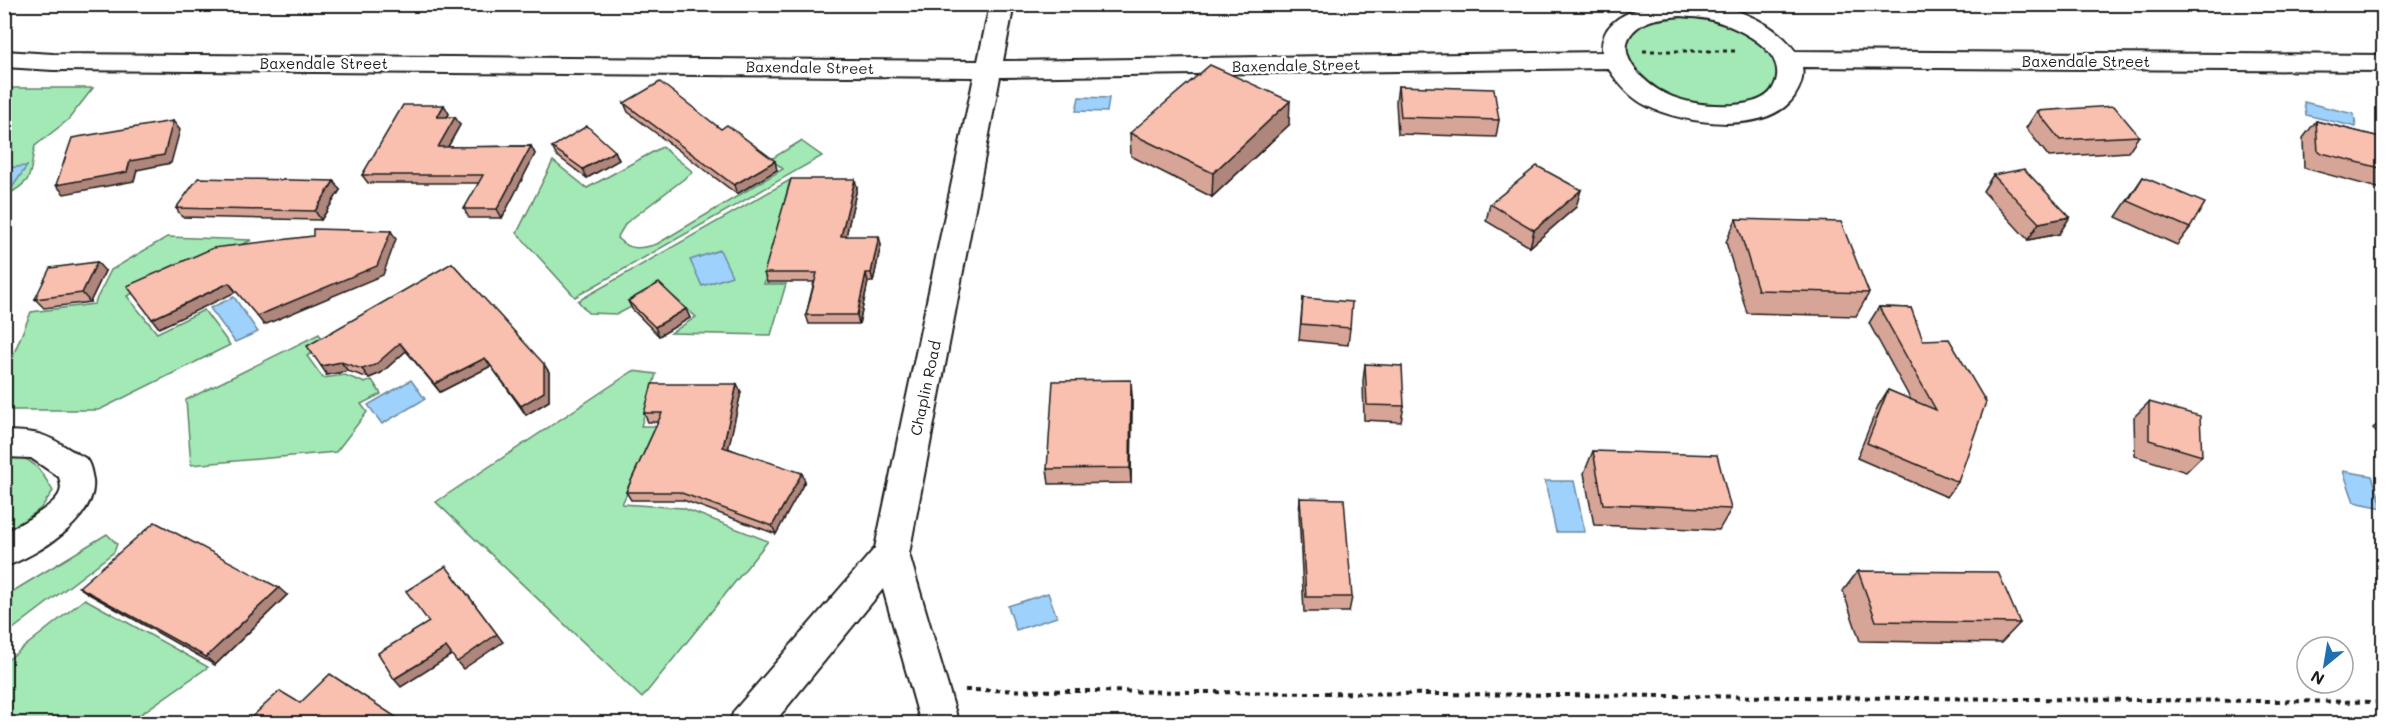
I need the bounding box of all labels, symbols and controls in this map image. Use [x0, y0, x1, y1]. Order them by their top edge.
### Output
street label: Baxendale Street [2022, 51, 2150, 71]
street label: Baxendale Street [260, 53, 388, 73]
street label: Baxendale Street [1232, 54, 1360, 76]
street label: Baxendale Street [746, 56, 874, 78]
street label: Chaplin Road [905, 339, 945, 437]
north arrow [2295, 635, 2355, 695]
text: N [2307, 666, 2328, 691]

